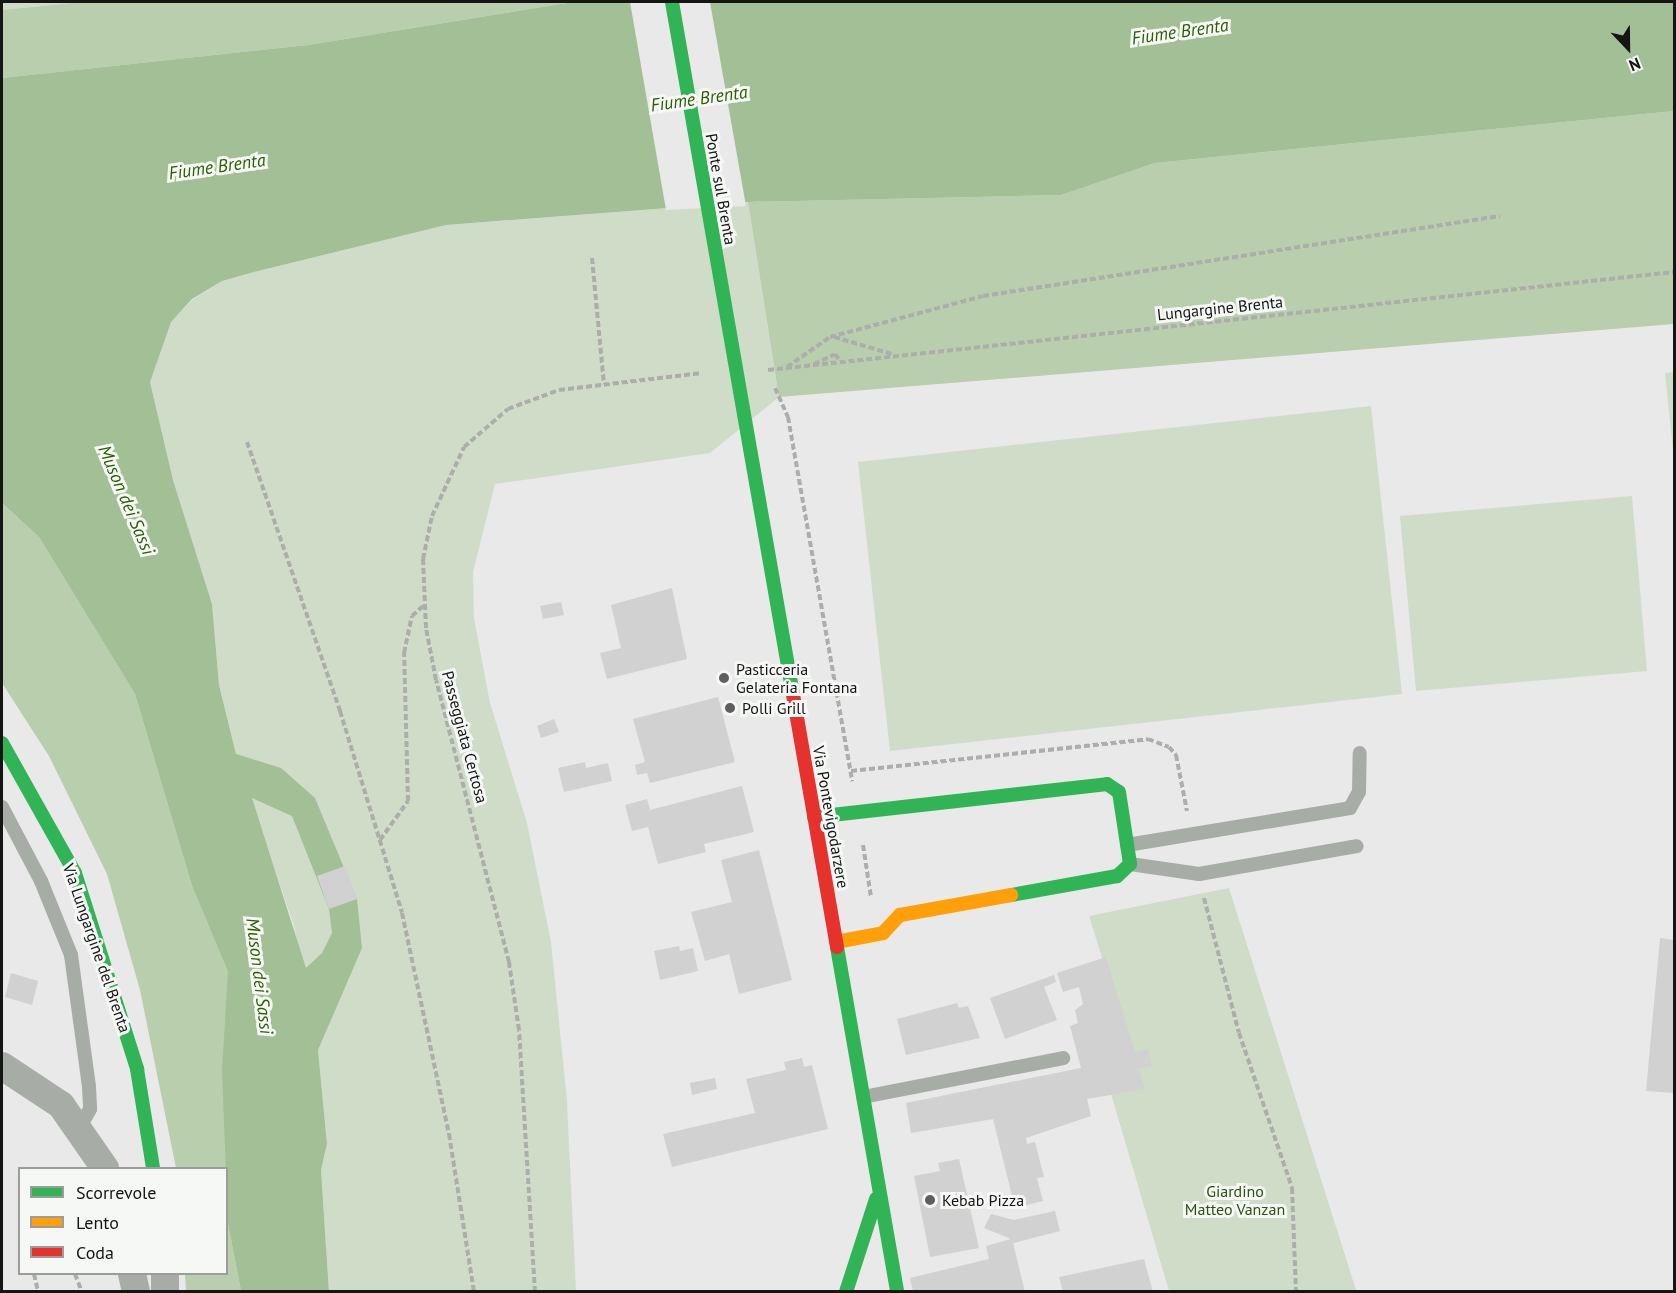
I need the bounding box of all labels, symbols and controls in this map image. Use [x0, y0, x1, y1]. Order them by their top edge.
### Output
water label: Fiume Brenta [1130, 15, 1230, 49]
north arrow [1598, 18, 1658, 78]
text: N [1626, 53, 1643, 76]
water label: Fiume Brenta [649, 82, 749, 116]
street label: Ponte sul Brenta [702, 132, 740, 246]
water label: Fiume Brenta [167, 150, 267, 184]
street label: Lungargine Brenta [1156, 292, 1284, 324]
water label: Muson dei Sassi [93, 442, 159, 558]
place label: Pasticceria Gelateria Fontana [736, 659, 857, 697]
street label: Passeggiata Certosa [438, 669, 492, 805]
marker: Pasticceria Gelateria Fontana [717, 671, 731, 685]
place label: Polli Grill [742, 698, 806, 718]
marker: Polli Grill [723, 701, 737, 715]
street label: Via Pontevigodarzere [809, 744, 853, 890]
street label: Via Lungargine del Brenta [59, 861, 135, 1035]
water label: Muson dei Sassi [241, 917, 277, 1035]
legend [18, 1167, 228, 1275]
text: Scorrevole [76, 1181, 156, 1204]
park label: Giardino Matteo Vanzan [1185, 1181, 1285, 1219]
place label: Kebab Pizza [942, 1190, 1024, 1210]
marker: Kebab Pizza [923, 1193, 937, 1207]
text: Lento [76, 1211, 119, 1234]
text: Coda [76, 1241, 114, 1264]

